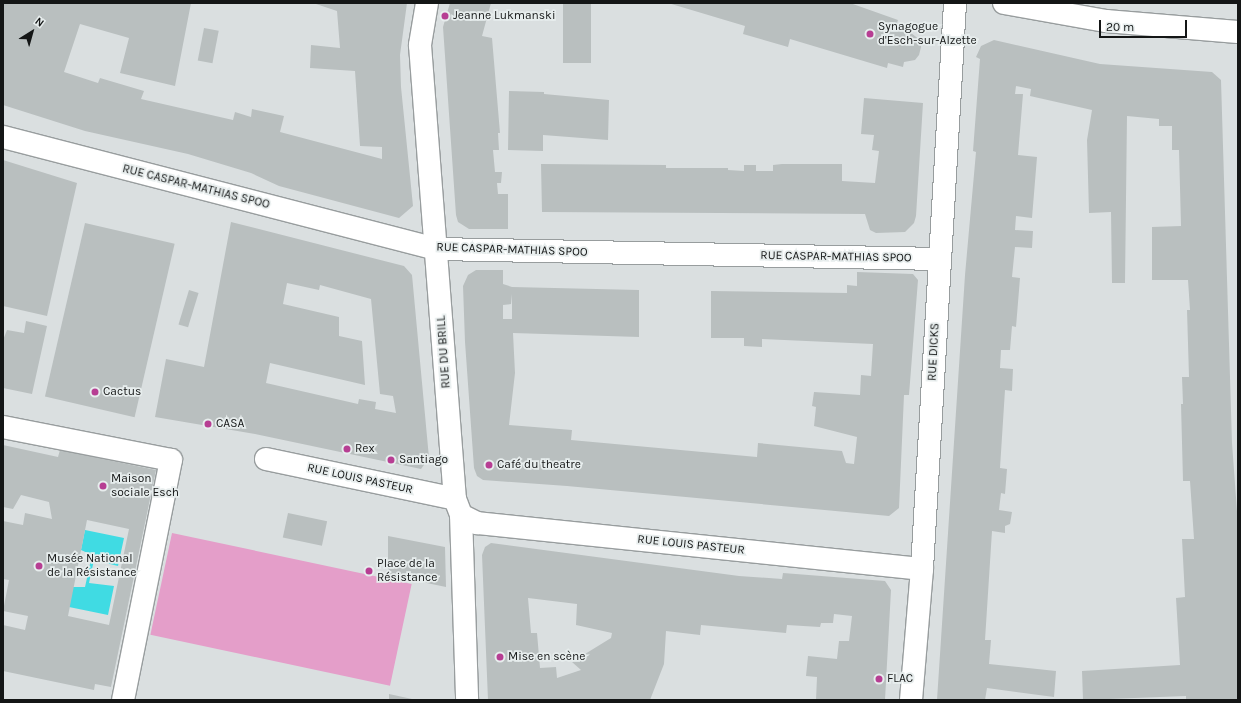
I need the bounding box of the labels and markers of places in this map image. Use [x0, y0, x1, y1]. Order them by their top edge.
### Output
place label: Jeanne Lukmanski [453, 9, 555, 23]
marker: Jeanne Lukmanski [440, 11, 450, 21]
place label: Synagogue d'Esch-sur-Alzette [878, 20, 977, 48]
marker: Synagogue d'Esch-sur-Alzette [865, 29, 875, 39]
place label: Cactus [103, 385, 141, 399]
marker: Cactus [90, 387, 100, 397]
place label: CASA [216, 417, 244, 431]
marker: CASA [203, 419, 213, 429]
place label: Rex [355, 442, 375, 456]
marker: Rex [342, 444, 352, 454]
place label: Santiago [399, 453, 448, 467]
marker: Santiago [386, 455, 396, 465]
place label: Café du theatre [497, 458, 581, 472]
marker: Café du theatre [484, 460, 494, 470]
place label: Maison sociale Esch [111, 472, 179, 500]
marker: Maison sociale Esch [98, 481, 108, 491]
place label: Musée National de la Résistance [47, 552, 136, 580]
place label: Place de la Résistance [377, 557, 437, 585]
marker: Musée National de la Résistance [34, 561, 44, 571]
marker: Place de la Résistance [364, 566, 374, 576]
place label: Mise en scène [508, 650, 585, 664]
marker: Mise en scène [495, 652, 505, 662]
place label: FLAC [887, 672, 913, 686]
marker: FLAC [874, 674, 884, 684]

